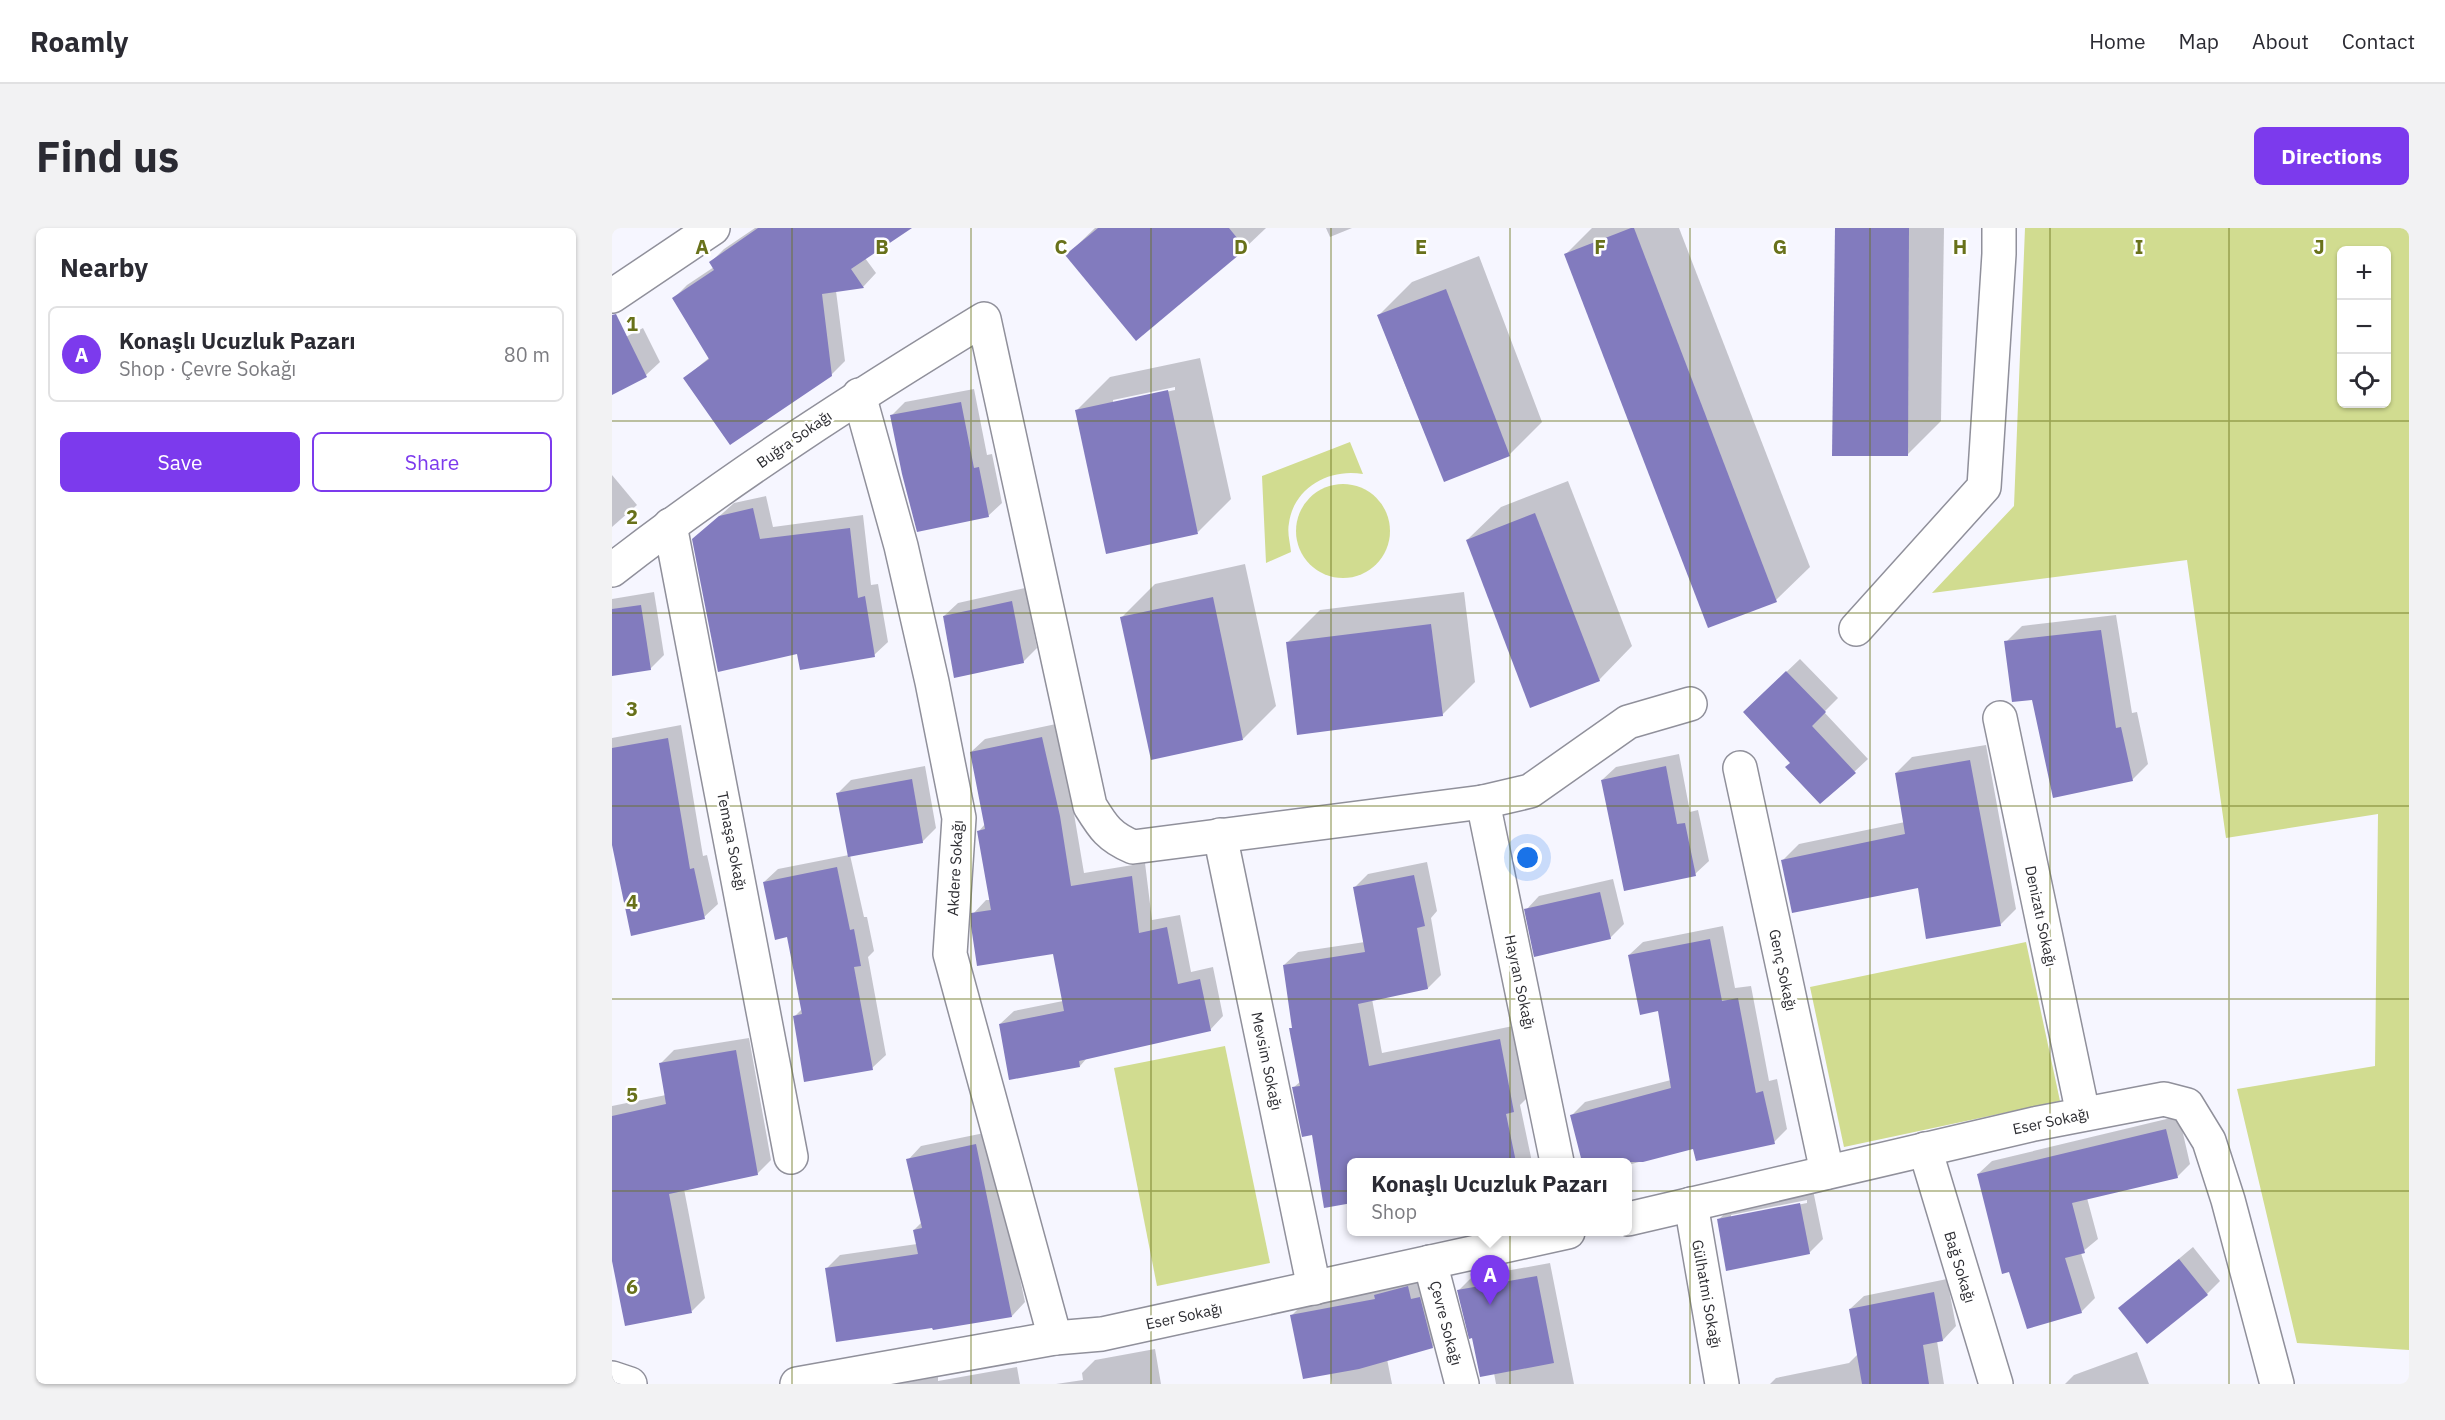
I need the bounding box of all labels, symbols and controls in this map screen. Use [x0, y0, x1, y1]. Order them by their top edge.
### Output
text: Roamly [30, 23, 128, 60]
text: Home [2089, 27, 2146, 55]
text: Map [2179, 27, 2219, 55]
text: About [2252, 27, 2309, 55]
text: Contact [2342, 27, 2415, 55]
button: Directions [2254, 127, 2409, 185]
text: Find us [36, 129, 179, 184]
text: A [695, 233, 709, 260]
text: B [875, 233, 889, 260]
text: C [1054, 233, 1068, 260]
text: D [1234, 233, 1248, 260]
text: E [1415, 233, 1427, 260]
text: F [1594, 233, 1606, 260]
text: G [1773, 233, 1787, 260]
text: H [1953, 233, 1967, 260]
text: I [2135, 233, 2143, 260]
text: J [2313, 233, 2325, 260]
map controls [2337, 246, 2391, 408]
button: + [2337, 246, 2391, 300]
text: Nearby [60, 250, 148, 284]
button: − [2337, 300, 2391, 354]
text: 1 [626, 310, 638, 337]
text: Konaşlı Ucuzluk Pazarı [119, 326, 356, 355]
text: A [75, 341, 88, 368]
text: 80 m [504, 341, 550, 368]
button: locate [2337, 354, 2391, 408]
text: Shop · Çevre Sokağı [119, 355, 296, 382]
street label: Buğra Sokağı [753, 406, 835, 472]
button: Save [60, 432, 300, 492]
button: Share [312, 432, 552, 492]
text: 2 [626, 503, 638, 530]
text: 3 [626, 695, 638, 722]
street label: Temaşa Sokağı [713, 790, 751, 892]
street label: Akdere Sokağı [943, 820, 967, 916]
your location [1513, 843, 1542, 872]
street label: Denizatı Sokağı [2021, 864, 2061, 968]
text: 4 [626, 888, 638, 915]
street label: Genç Sokağı [1765, 927, 1801, 1013]
street label: Hayran Sokağı [1501, 933, 1539, 1031]
street label: Mevsim Sokağı [1247, 1010, 1287, 1112]
text: 5 [626, 1081, 638, 1108]
street label: Eser Sokağı [2011, 1104, 2091, 1138]
popup [1347, 1158, 1632, 1236]
text: Konaşlı Ucuzluk Pazarı [1371, 1169, 1608, 1198]
text: Shop [1371, 1198, 1417, 1225]
street label: Bağ Sokağı [1940, 1229, 1980, 1305]
street label: Gülhatmi Sokağı [1688, 1238, 1726, 1350]
pin: A [1470, 1256, 1510, 1305]
text: 6 [626, 1273, 638, 1300]
street label: Çevre Sokağı [1426, 1279, 1466, 1367]
street label: Eser Sokağı [1144, 1299, 1224, 1333]

